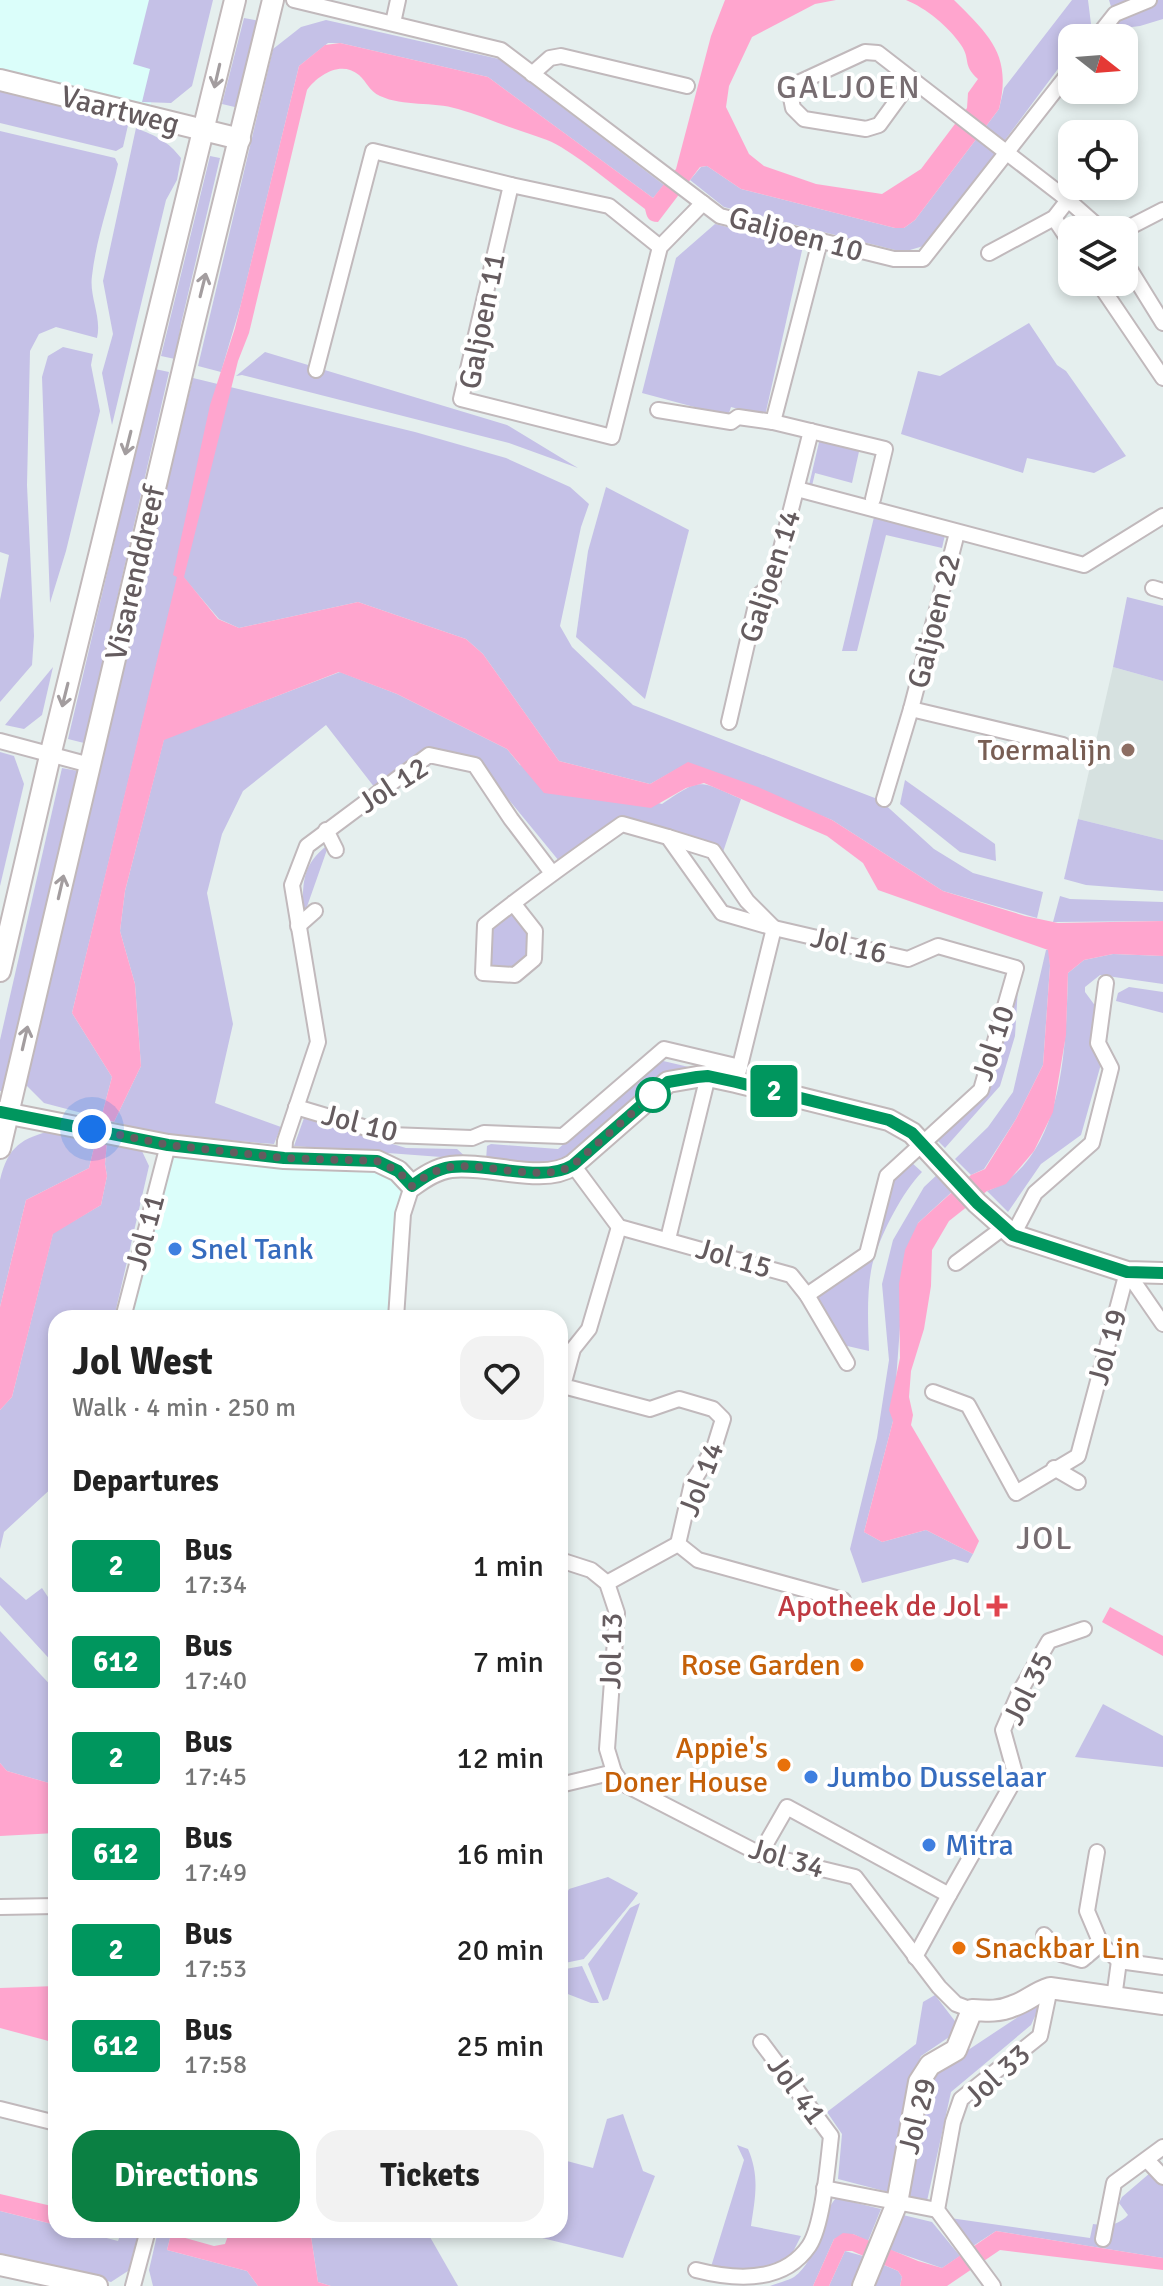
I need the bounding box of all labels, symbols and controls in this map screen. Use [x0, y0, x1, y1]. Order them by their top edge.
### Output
north arrow [1058, 24, 1138, 104]
map controls [1058, 24, 1138, 296]
one-way arrow [209, 63, 224, 88]
district label: GALJOEN [776, 68, 922, 107]
street label: Vaartweg [57, 78, 183, 143]
button: locate [1058, 120, 1138, 200]
street label: Galjoen 10 [725, 199, 867, 270]
button: layers [1058, 216, 1138, 296]
street label: Galjoen 11 [451, 250, 514, 392]
one-way arrow [197, 273, 212, 299]
one-way arrow [119, 429, 134, 455]
street label: Visarenddreef [97, 480, 174, 664]
street label: Galjoen 14 [732, 505, 809, 647]
street label: Galjoen 22 [900, 550, 969, 692]
one-way arrow [56, 681, 71, 707]
place label: Toermalijn [977, 732, 1112, 769]
marker: Toermalijn [1119, 741, 1137, 759]
street label: Jol 12 [351, 749, 436, 822]
one-way arrow [54, 875, 69, 900]
street label: Jol 16 [807, 919, 891, 972]
street label: Jol 10 [964, 1001, 1023, 1085]
one-way arrow [19, 1026, 34, 1052]
line badge: 2 [748, 1065, 800, 1117]
text: 2 [766, 1074, 782, 1108]
unlabelled marker [636, 1078, 670, 1112]
street label: Jol 10 [318, 1096, 402, 1151]
your location [72, 1109, 112, 1149]
street label: Jol 11 [118, 1190, 173, 1274]
street label: Jol 15 [692, 1230, 776, 1287]
place label: Snel Tank [191, 1231, 314, 1268]
marker: Snel Tank [166, 1240, 184, 1258]
street label: Jol 19 [1080, 1305, 1135, 1389]
button: heart [460, 1336, 544, 1420]
text: Jol West [72, 1338, 213, 1385]
text: Walk · 4 min · 250 m [72, 1392, 296, 1424]
street label: Jol 14 [670, 1437, 733, 1522]
text: Departures [72, 1463, 219, 1500]
district label: JOL [1016, 1519, 1074, 1558]
text: Bus [184, 1532, 232, 1569]
text: 1 min [473, 1548, 544, 1585]
text: 2 [108, 1549, 124, 1583]
text: 17:34 [184, 1569, 247, 1601]
place label: Apotheek de Jol [778, 1588, 981, 1625]
marker: Apotheek de Jol [988, 1597, 1006, 1615]
street label: Jol 13 [592, 1612, 631, 1690]
text: Bus [184, 1628, 232, 1665]
text: 7 min [473, 1644, 544, 1681]
text: 612 [93, 1645, 139, 1679]
street label: Jol 35 [995, 1646, 1062, 1731]
place label: Rose Garden [680, 1647, 841, 1684]
marker: Rose Garden [848, 1656, 866, 1674]
text: 17:40 [184, 1665, 247, 1697]
text: Bus [184, 1724, 232, 1761]
place label: Appie's Doner House [604, 1730, 768, 1801]
text: 12 min [457, 1740, 544, 1777]
text: 2 [108, 1741, 124, 1775]
marker: Appie's Doner House [775, 1756, 793, 1774]
place label: Jumbo Dusselaar [827, 1759, 1046, 1796]
text: 17:45 [184, 1761, 247, 1793]
marker: Jumbo Dusselaar [802, 1768, 820, 1786]
text: Bus [184, 1820, 232, 1857]
place label: Mitra [945, 1827, 1014, 1864]
street label: Jol 34 [745, 1830, 829, 1887]
text: 16 min [457, 1836, 544, 1873]
marker: Mitra [920, 1836, 938, 1854]
text: 612 [93, 1837, 139, 1871]
text: 17:49 [184, 1857, 247, 1889]
text: Bus [184, 1916, 232, 1953]
place label: Snackbar Lin [975, 1930, 1141, 1967]
text: 20 min [457, 1932, 544, 1969]
text: 2 [108, 1933, 124, 1967]
marker: Snackbar Lin [950, 1939, 968, 1957]
text: 17:53 [184, 1953, 247, 1985]
text: Bus [184, 2012, 232, 2049]
text: 25 min [457, 2028, 544, 2065]
text: 612 [93, 2029, 139, 2063]
street label: Jol 33 [956, 2036, 1038, 2115]
street label: Jol 41 [759, 2048, 834, 2132]
text: 17:58 [184, 2049, 247, 2081]
street label: Jol 29 [890, 2074, 945, 2158]
button: Directions [72, 2130, 300, 2222]
button: Tickets [316, 2130, 544, 2222]

